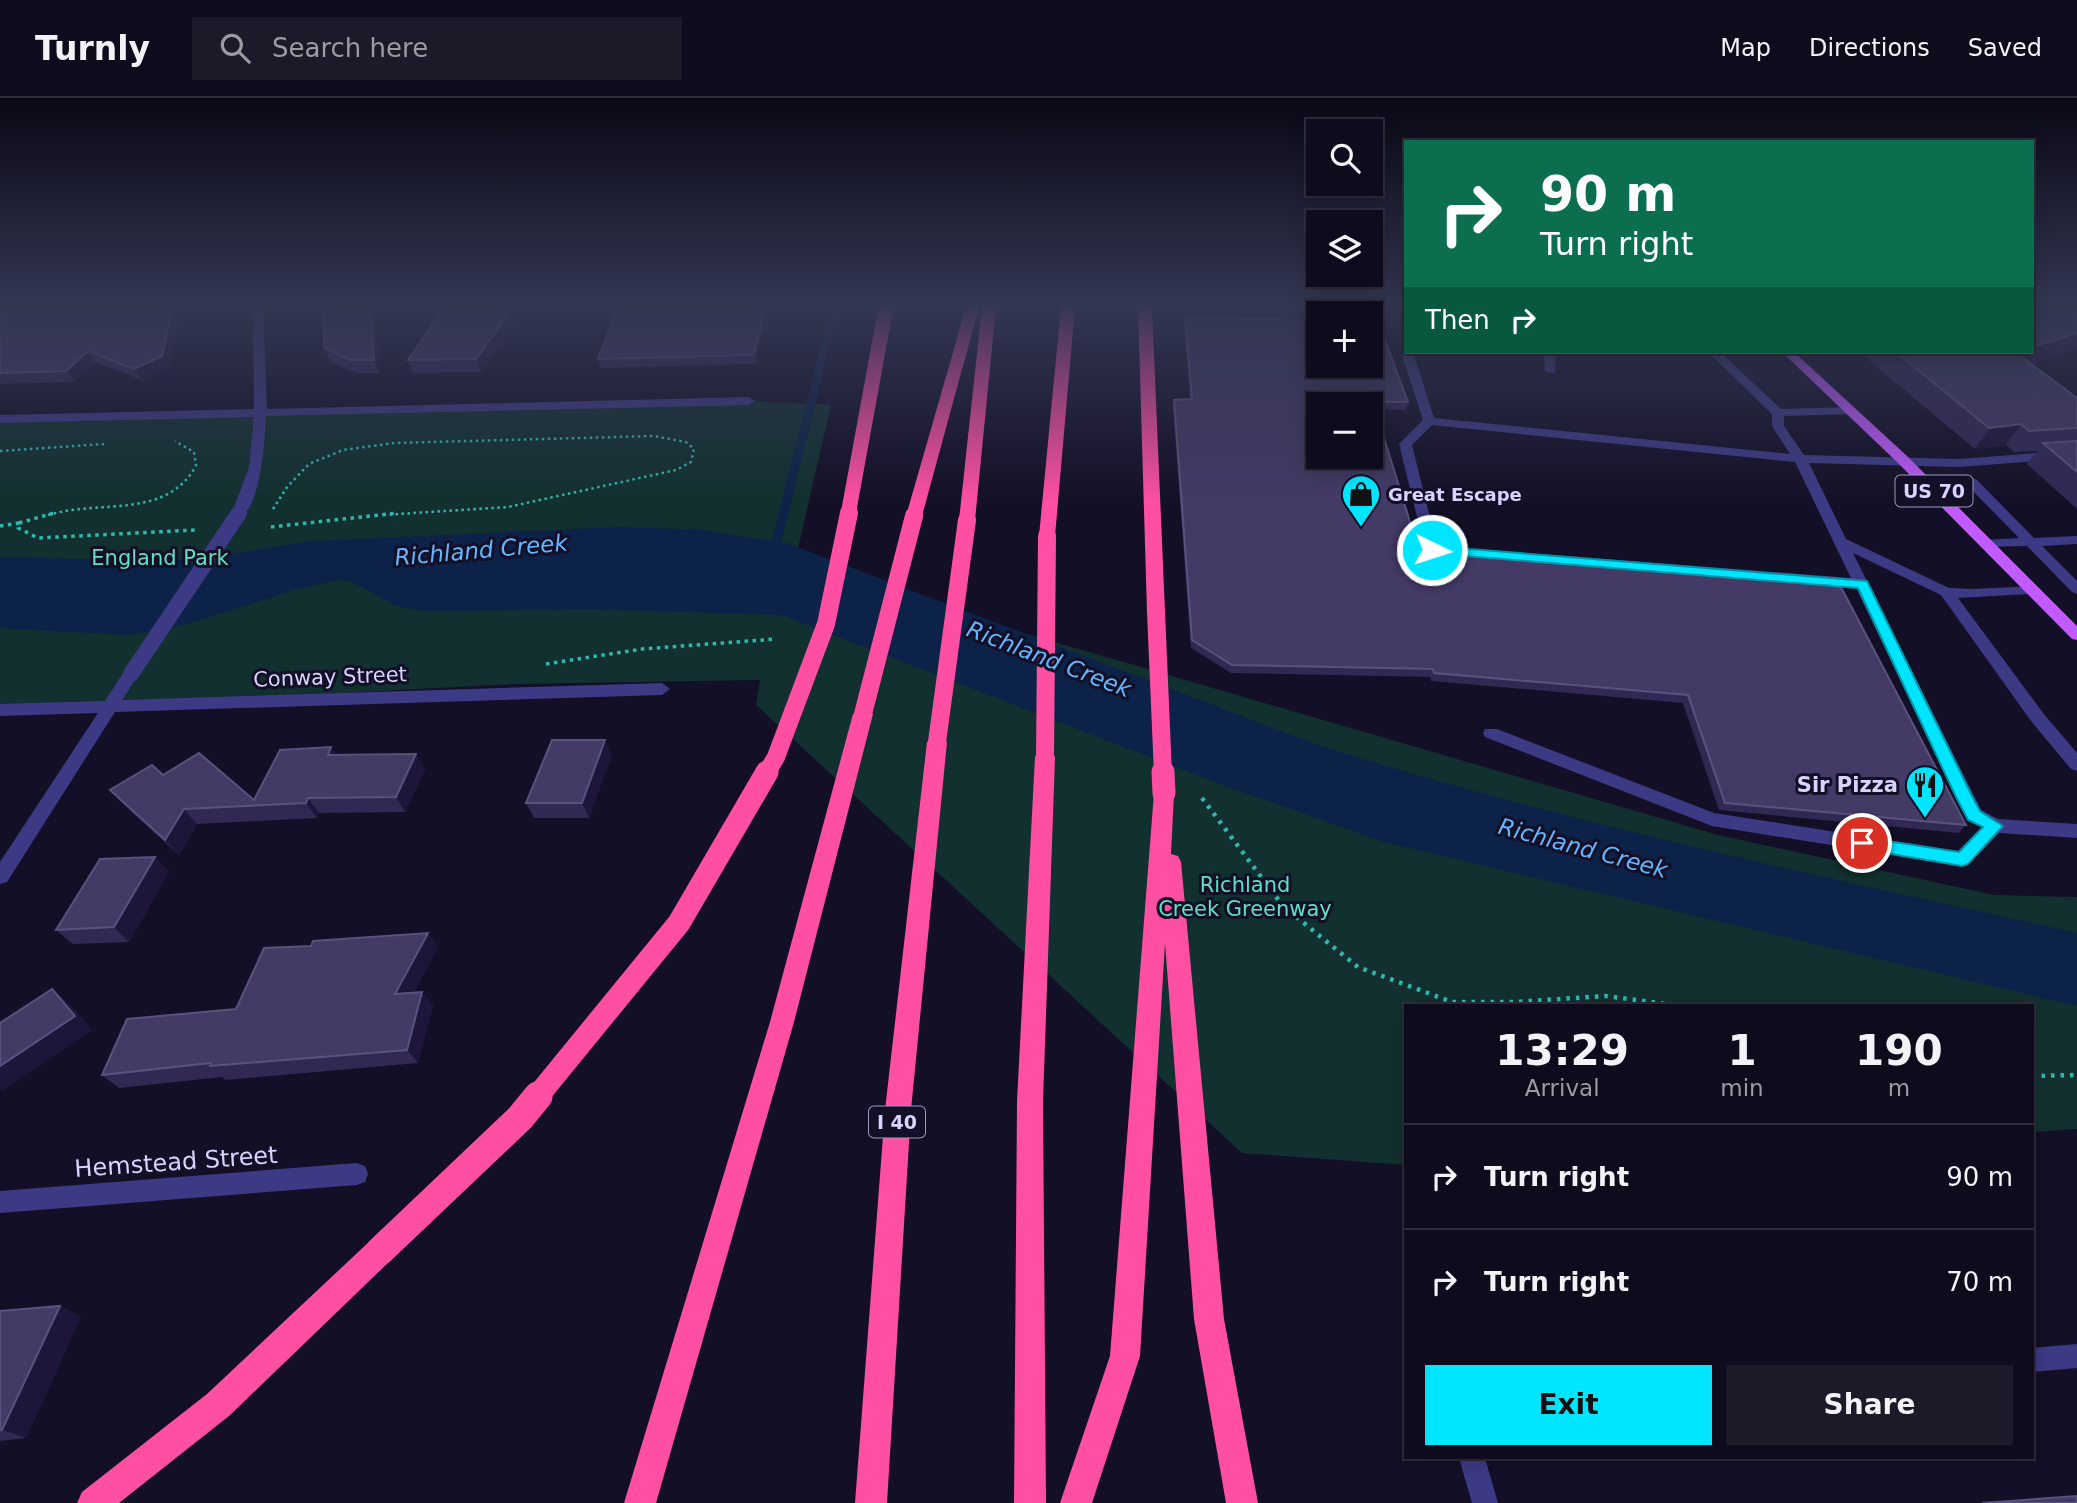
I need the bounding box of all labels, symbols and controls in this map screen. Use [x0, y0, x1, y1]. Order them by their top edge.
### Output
search box [192, 17, 682, 80]
text: Turnly [35, 29, 150, 68]
icon: search [216, 29, 254, 67]
text: Search here [272, 33, 428, 63]
text: Map [1720, 34, 1771, 62]
text: Directions [1809, 34, 1930, 62]
text: Saved [1968, 34, 2042, 62]
map controls [1306, 119, 1383, 469]
button: search [1306, 119, 1383, 196]
text: 90 m [1540, 166, 1676, 223]
icon: right [1425, 168, 1516, 259]
button: layers [1306, 210, 1383, 287]
text: Turn right [1540, 225, 1693, 263]
button: + [1306, 301, 1383, 378]
icon: right [1504, 301, 1542, 339]
text: Then [1425, 305, 1490, 335]
button: − [1306, 392, 1383, 469]
shop icon: Great Escape [1340, 473, 1382, 528]
road number: US 70 [1896, 476, 1972, 506]
place label: Great Escape [1388, 484, 1522, 505]
position arrow [1395, 513, 1469, 587]
water label: Richland Creek [393, 529, 570, 571]
park label: England Park [91, 546, 229, 570]
water label: Richland Creek [963, 616, 1136, 703]
street label: Conway Street [253, 662, 407, 692]
restaurant icon: Sir Pizza [1904, 764, 1946, 819]
place label: Sir Pizza [1797, 773, 1898, 797]
water label: Richland Creek [1496, 813, 1672, 883]
pin [1832, 813, 1892, 873]
icon: arrive [1843, 824, 1881, 862]
park label: Richland Creek Greenway [1158, 873, 1332, 921]
text: 13:29 [1495, 1026, 1629, 1075]
text: 1 [1727, 1026, 1757, 1075]
text: 190 [1855, 1026, 1943, 1075]
text: Arrival [1525, 1075, 1600, 1101]
text: min [1720, 1075, 1764, 1101]
text: m [1888, 1075, 1910, 1101]
road number: I 40 [869, 1106, 925, 1138]
street label: Hemstead Street [74, 1141, 278, 1183]
icon: right [1425, 1158, 1463, 1196]
text: Turn right [1484, 1162, 1629, 1192]
text: 90 m [1946, 1162, 2013, 1192]
icon: right [1425, 1263, 1463, 1301]
text: Turn right [1484, 1267, 1629, 1297]
text: 70 m [1946, 1267, 2013, 1297]
button: Exit [1425, 1365, 1712, 1445]
button: Share [1726, 1365, 2013, 1445]

